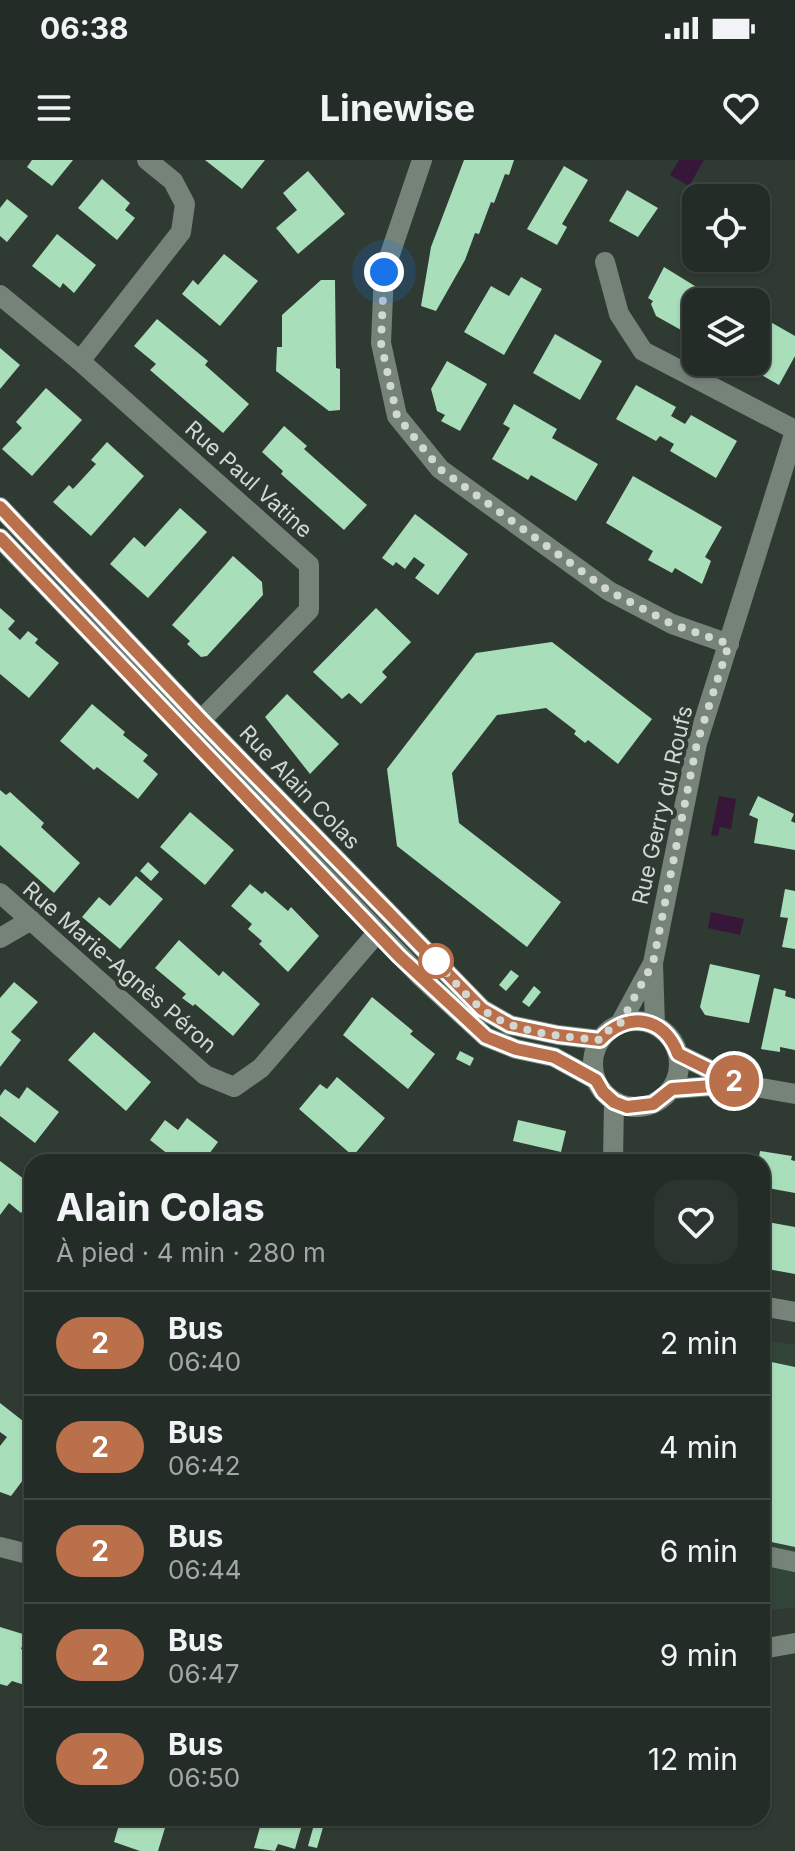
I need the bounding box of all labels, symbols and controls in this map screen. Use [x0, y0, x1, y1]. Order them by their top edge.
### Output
text: 06:38 [40, 10, 129, 46]
icon: menu [32, 86, 76, 130]
text: Linewise [320, 86, 475, 130]
icon: heart [719, 86, 763, 130]
map controls [682, 184, 770, 376]
button: locate [682, 184, 770, 272]
your location [364, 252, 404, 292]
button: layers [682, 288, 770, 376]
street label: Rue Paul Vatine [180, 415, 318, 543]
street label: Rue Gerry du Roufs [626, 703, 698, 907]
street label: Rue Alain Colas [234, 720, 366, 854]
street label: Rue Marie-Agnès Péron [18, 876, 222, 1058]
unlabelled marker [419, 944, 453, 978]
line badge: 2 [708, 1055, 760, 1107]
text: 2 [725, 1064, 743, 1098]
button: heart [654, 1180, 738, 1264]
text: Alain Colas [56, 1184, 265, 1230]
text: À pied · 4 min · 280 m [56, 1237, 326, 1268]
text: Bus [168, 1310, 223, 1346]
text: 2 min [660, 1325, 738, 1361]
text: 2 [91, 1326, 109, 1360]
text: 06:40 [168, 1346, 241, 1377]
text: Bus [168, 1414, 223, 1450]
text: 4 min [659, 1429, 738, 1465]
text: 2 [91, 1430, 109, 1464]
text: 06:42 [168, 1450, 241, 1481]
text: Bus [168, 1518, 223, 1554]
text: 6 min [660, 1533, 738, 1569]
text: 2 [91, 1534, 109, 1568]
text: 06:44 [168, 1554, 242, 1585]
text: Bus [168, 1622, 223, 1658]
text: 9 min [660, 1637, 738, 1673]
text: 2 [91, 1638, 109, 1672]
text: 06:47 [168, 1658, 240, 1689]
text: Bus [168, 1726, 223, 1762]
text: 12 min [648, 1741, 738, 1777]
text: 2 [91, 1742, 109, 1776]
text: 06:50 [168, 1762, 240, 1793]

